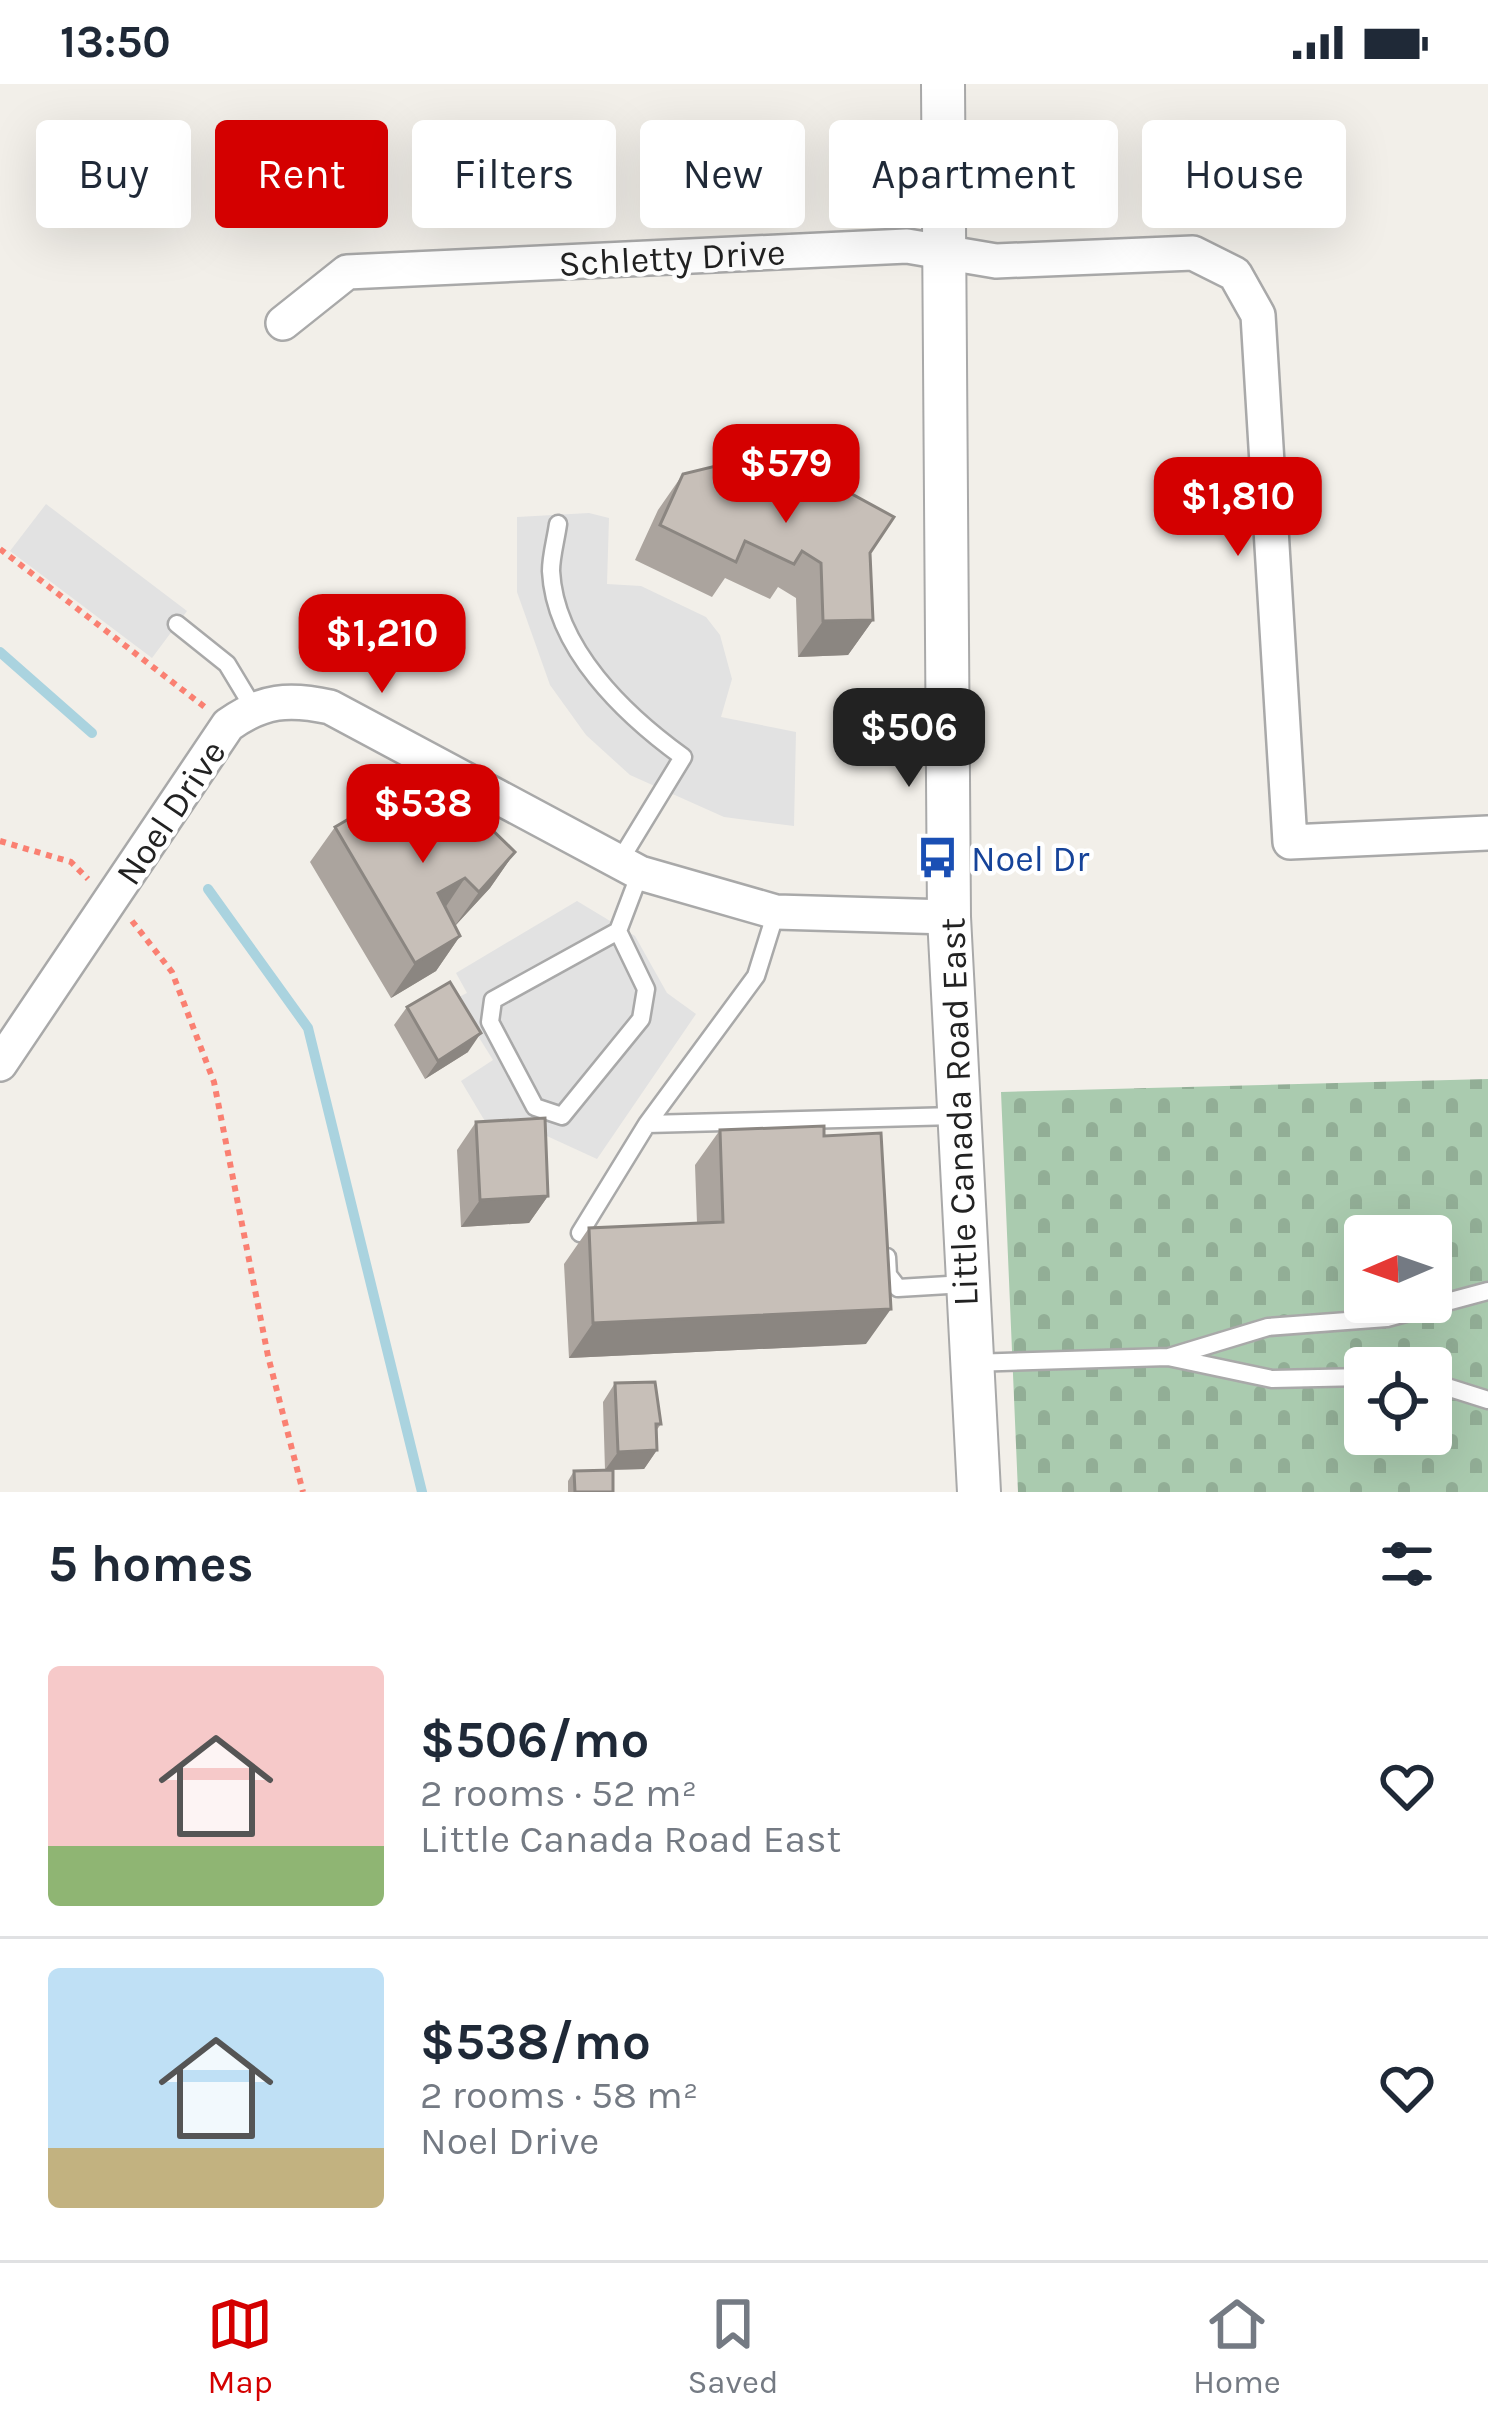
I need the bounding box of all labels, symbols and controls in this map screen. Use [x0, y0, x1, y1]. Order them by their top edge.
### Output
text: 13:50 [60, 16, 171, 68]
chip: Buy [36, 120, 191, 228]
chip: Rent [215, 120, 388, 228]
chip: Filters [412, 120, 616, 228]
chip: New [640, 120, 805, 228]
chip: Apartment [829, 120, 1118, 228]
chip: House [1142, 120, 1346, 228]
street label: Schletty Drive [558, 231, 787, 285]
pin: $579 [715, 424, 857, 526]
text: $579 [740, 440, 832, 486]
pin: $1,810 [1140, 457, 1336, 559]
text: $1,810 [1181, 473, 1295, 519]
pin: $1,210 [284, 594, 480, 696]
text: $1,210 [326, 610, 438, 656]
pin: $506 [838, 688, 980, 790]
text: $506 [860, 704, 958, 750]
street label: Noel Drive [107, 732, 235, 893]
pin: $538 [352, 764, 494, 866]
text: $538 [373, 780, 473, 826]
bus stop icon: Noel Dr [914, 835, 960, 881]
place label: Noel Dr [971, 838, 1090, 880]
street label: Little Canada Road East [931, 917, 987, 1307]
north arrow [1344, 1215, 1452, 1323]
map controls [1344, 1215, 1452, 1455]
button: locate [1344, 1347, 1452, 1455]
icon: filters [1374, 1531, 1440, 1597]
text: 5 homes [48, 1534, 254, 1594]
text: $506/mo [420, 1710, 649, 1770]
icon: home [144, 1714, 288, 1858]
icon: heart [1374, 1753, 1440, 1819]
text: 2 rooms · 52 m² [420, 1770, 697, 1816]
text: Little Canada Road East [420, 1816, 841, 1862]
text: $538/mo [420, 2012, 651, 2072]
icon: home [144, 2016, 288, 2160]
icon: heart [1374, 2055, 1440, 2121]
text: 2 rooms · 58 m² [420, 2072, 698, 2118]
text: Noel Drive [420, 2118, 599, 2164]
tab: Map [207, 2291, 273, 2401]
tab: Saved [687, 2291, 779, 2401]
tab: Home [1193, 2291, 1281, 2401]

